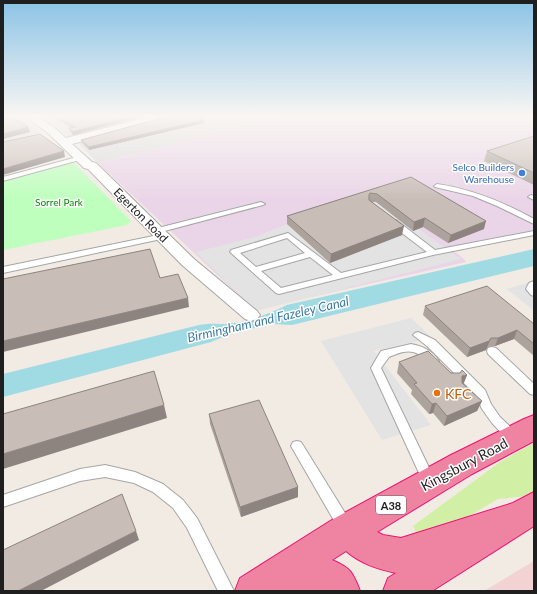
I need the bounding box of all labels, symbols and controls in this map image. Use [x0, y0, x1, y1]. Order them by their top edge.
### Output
place label: Selco Builders Warehouse [453, 161, 514, 185]
marker: Selco Builders Warehouse [517, 168, 527, 178]
street label: Egerton Road [111, 185, 171, 245]
park label: Sorrel Park [35, 196, 84, 208]
water label: Birmingham and Fazeley Canal [186, 293, 350, 345]
place label: KFC [445, 385, 472, 402]
marker: KFC [432, 388, 442, 398]
street label: Kingsbury Road [418, 434, 510, 494]
road number: A38 [376, 496, 406, 514]

